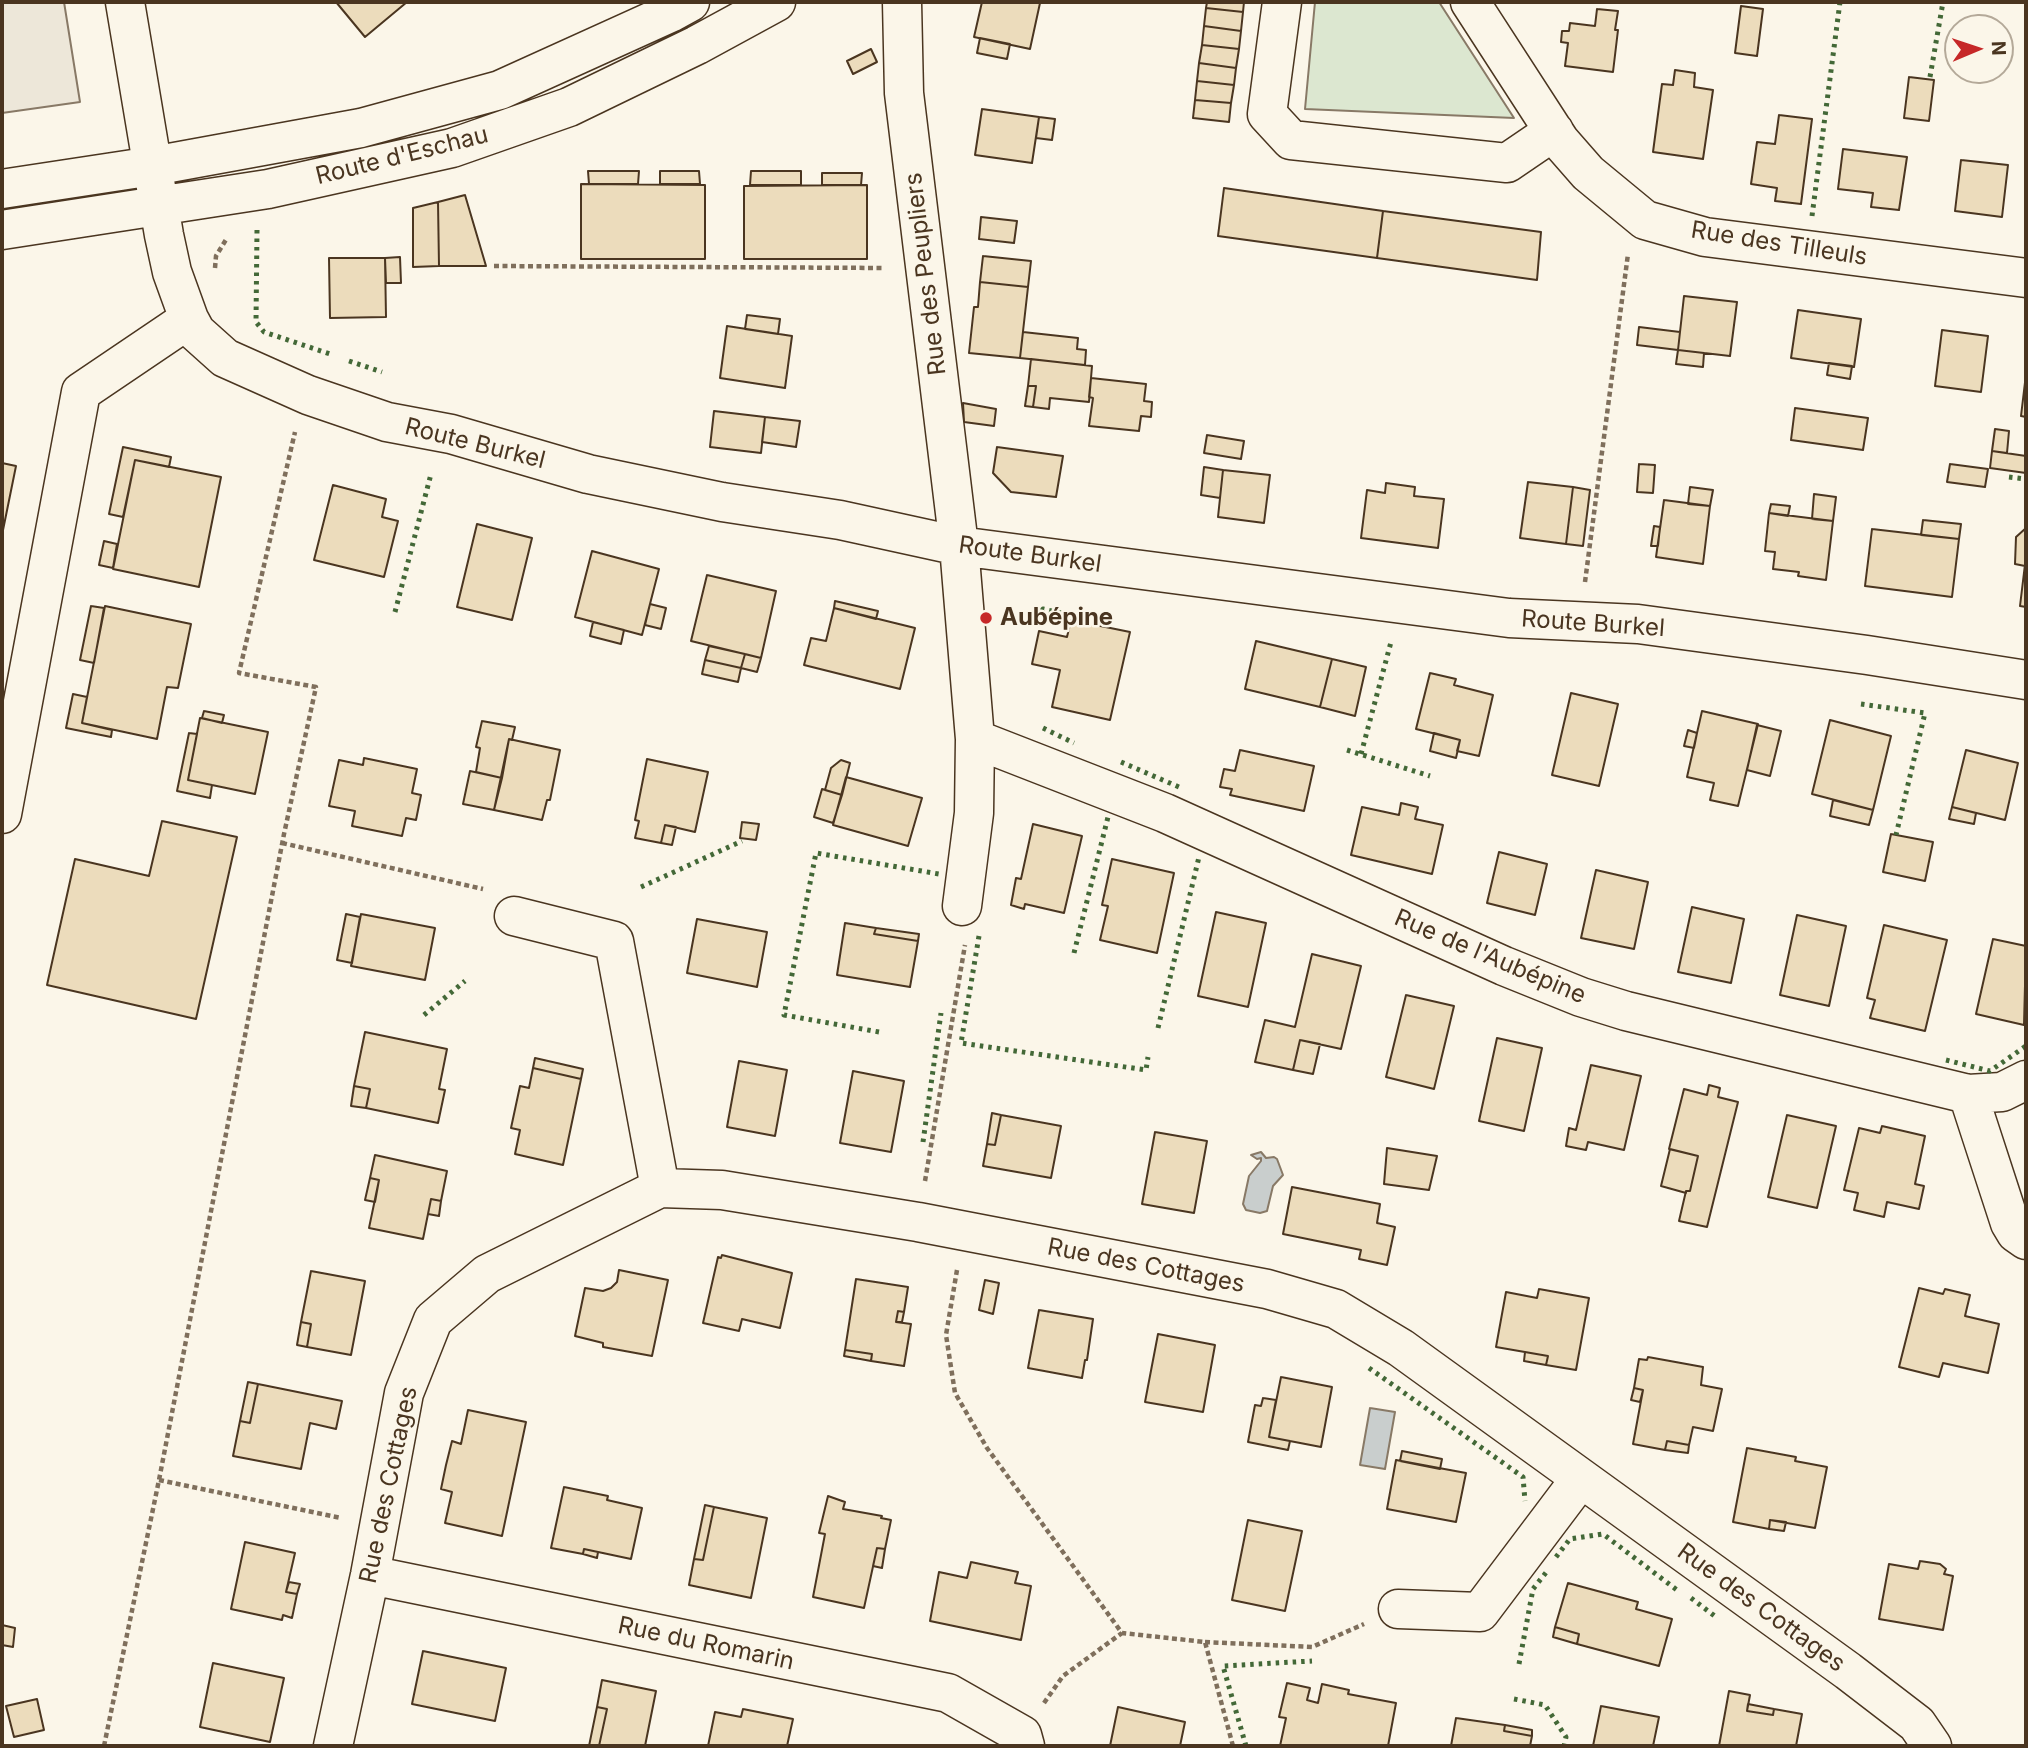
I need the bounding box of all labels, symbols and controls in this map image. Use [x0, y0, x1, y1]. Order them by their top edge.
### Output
north arrow [1944, 14, 2014, 84]
text: N [1987, 41, 2010, 56]
street label: Route d'Eschau [313, 121, 491, 191]
street label: Rue des Peupliers [899, 171, 953, 377]
street label: Rue des Tilleuls [1689, 216, 1869, 272]
street label: Route Burkel [402, 413, 548, 475]
street label: Route Burkel [957, 531, 1103, 579]
place label: Aubépine [1000, 604, 1113, 632]
street label: Route Burkel [1520, 605, 1666, 643]
marker: Aubépine [978, 610, 994, 626]
street label: Rue de l'Aubépine [1390, 904, 1590, 1010]
street label: Rue des Cottages [1045, 1233, 1247, 1299]
street label: Rue des Cottages [354, 1384, 424, 1586]
street label: Rue des Cottages [1671, 1537, 1851, 1679]
street label: Rue du Romarin [615, 1611, 797, 1677]

